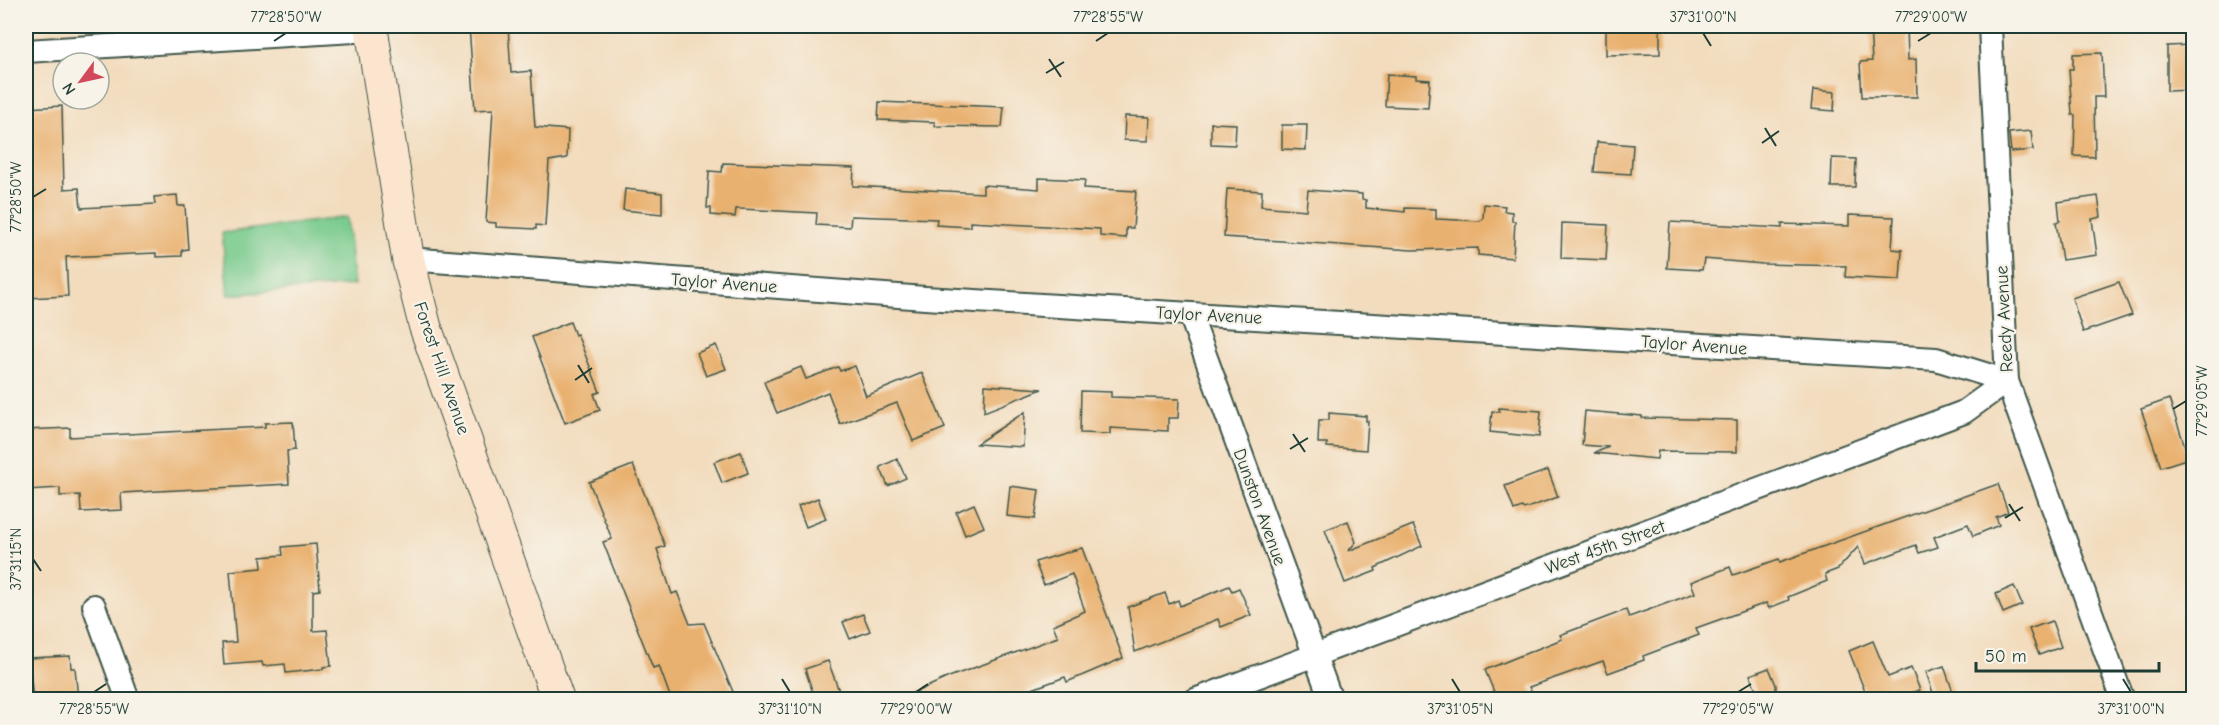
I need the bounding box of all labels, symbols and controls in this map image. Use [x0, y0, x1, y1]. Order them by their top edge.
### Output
text: 77°28'50"W [251, 8, 321, 26]
text: 77°28'55"W [1073, 8, 1143, 26]
text: 37°31'00"N [1669, 8, 1737, 26]
text: 77°29'00"W [1895, 8, 1967, 26]
north arrow [51, 51, 111, 111]
text: N [59, 79, 80, 98]
text: 77°28'50"W [7, 162, 25, 232]
street label: Reedy Avenue [1991, 265, 2018, 373]
street label: Taylor Avenue [670, 269, 778, 298]
street label: Forest Hill Avenue [409, 299, 474, 437]
street label: Taylor Avenue [1155, 302, 1263, 329]
street label: Taylor Avenue [1640, 331, 1748, 360]
text: 77°29'05"W [2193, 365, 2211, 437]
street label: Dunston Avenue [1229, 446, 1290, 569]
street label: West 45th Street [1542, 516, 1669, 579]
text: 37°31'15"N [7, 528, 25, 590]
scale bar [1976, 635, 2159, 673]
text: 50 m [1985, 646, 2027, 667]
text: 77°28'55"W [59, 700, 129, 718]
text: 37°31'10"N [758, 700, 822, 718]
text: 77°29'00"W [880, 700, 952, 718]
text: 37°31'05"N [1427, 700, 1493, 718]
text: 77°29'05"W [1702, 700, 1774, 718]
text: 37°31'00"N [2097, 700, 2165, 718]

